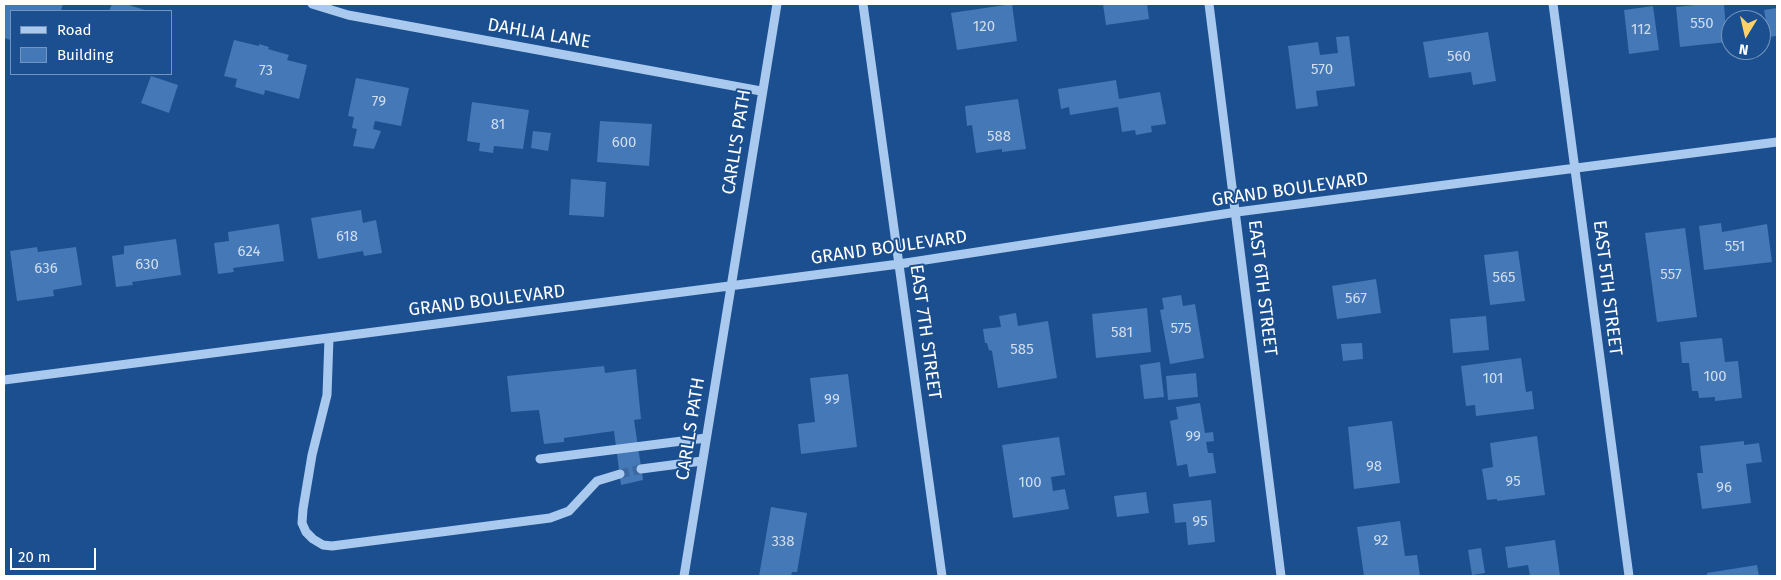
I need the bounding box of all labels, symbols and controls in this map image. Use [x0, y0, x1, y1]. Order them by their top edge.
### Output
legend [10, 10, 172, 75]
north arrow [1721, 10, 1771, 60]
street label: DAHLIA LANE [486, 14, 592, 54]
house number: 550 [1690, 15, 1714, 33]
house number: 120 [973, 18, 995, 36]
text: Road [57, 21, 92, 39]
house number: 112 [1631, 21, 1651, 39]
text: N [1738, 40, 1750, 58]
text: Building [57, 46, 113, 64]
house number: 560 [1447, 48, 1471, 66]
house number: 570 [1311, 61, 1333, 79]
house number: 73 [259, 62, 273, 80]
street label: CARLL'S PATH [718, 88, 756, 196]
house number: 79 [372, 93, 386, 111]
house number: 81 [491, 116, 505, 134]
house number: 588 [987, 128, 1011, 146]
house number: 600 [612, 134, 636, 152]
street label: GRAND BOULEVARD [1210, 168, 1370, 212]
street label: EAST 6TH STREET [1243, 219, 1281, 357]
street label: EAST 5TH STREET [1588, 219, 1626, 357]
street label: GRAND BOULEVARD [809, 226, 969, 270]
house number: 618 [336, 228, 358, 246]
house number: 551 [1725, 238, 1745, 256]
house number: 624 [238, 243, 260, 261]
house number: 630 [135, 256, 159, 274]
house number: 636 [34, 260, 58, 278]
street label: EAST 7TH STREET [905, 263, 945, 401]
house number: 557 [1660, 266, 1682, 284]
house number: 565 [1493, 269, 1515, 287]
street label: GRAND BOULEVARD [407, 281, 567, 321]
house number: 567 [1345, 290, 1367, 308]
house number: 575 [1170, 320, 1192, 338]
house number: 581 [1111, 324, 1133, 342]
house number: 585 [1010, 341, 1034, 359]
house number: 100 [1703, 368, 1727, 386]
house number: 101 [1483, 370, 1503, 388]
street label: CARLLS PATH [672, 376, 710, 482]
house number: 99 [824, 391, 840, 409]
house number: 99 [1185, 428, 1201, 446]
house number: 98 [1366, 458, 1382, 476]
house number: 95 [1505, 473, 1521, 491]
house number: 100 [1018, 474, 1042, 492]
house number: 96 [1716, 479, 1732, 497]
house number: 95 [1192, 513, 1208, 531]
house number: 92 [1374, 532, 1388, 550]
house number: 338 [771, 533, 795, 551]
scale bar [12, 538, 99, 570]
text: 20 m [18, 548, 51, 566]

